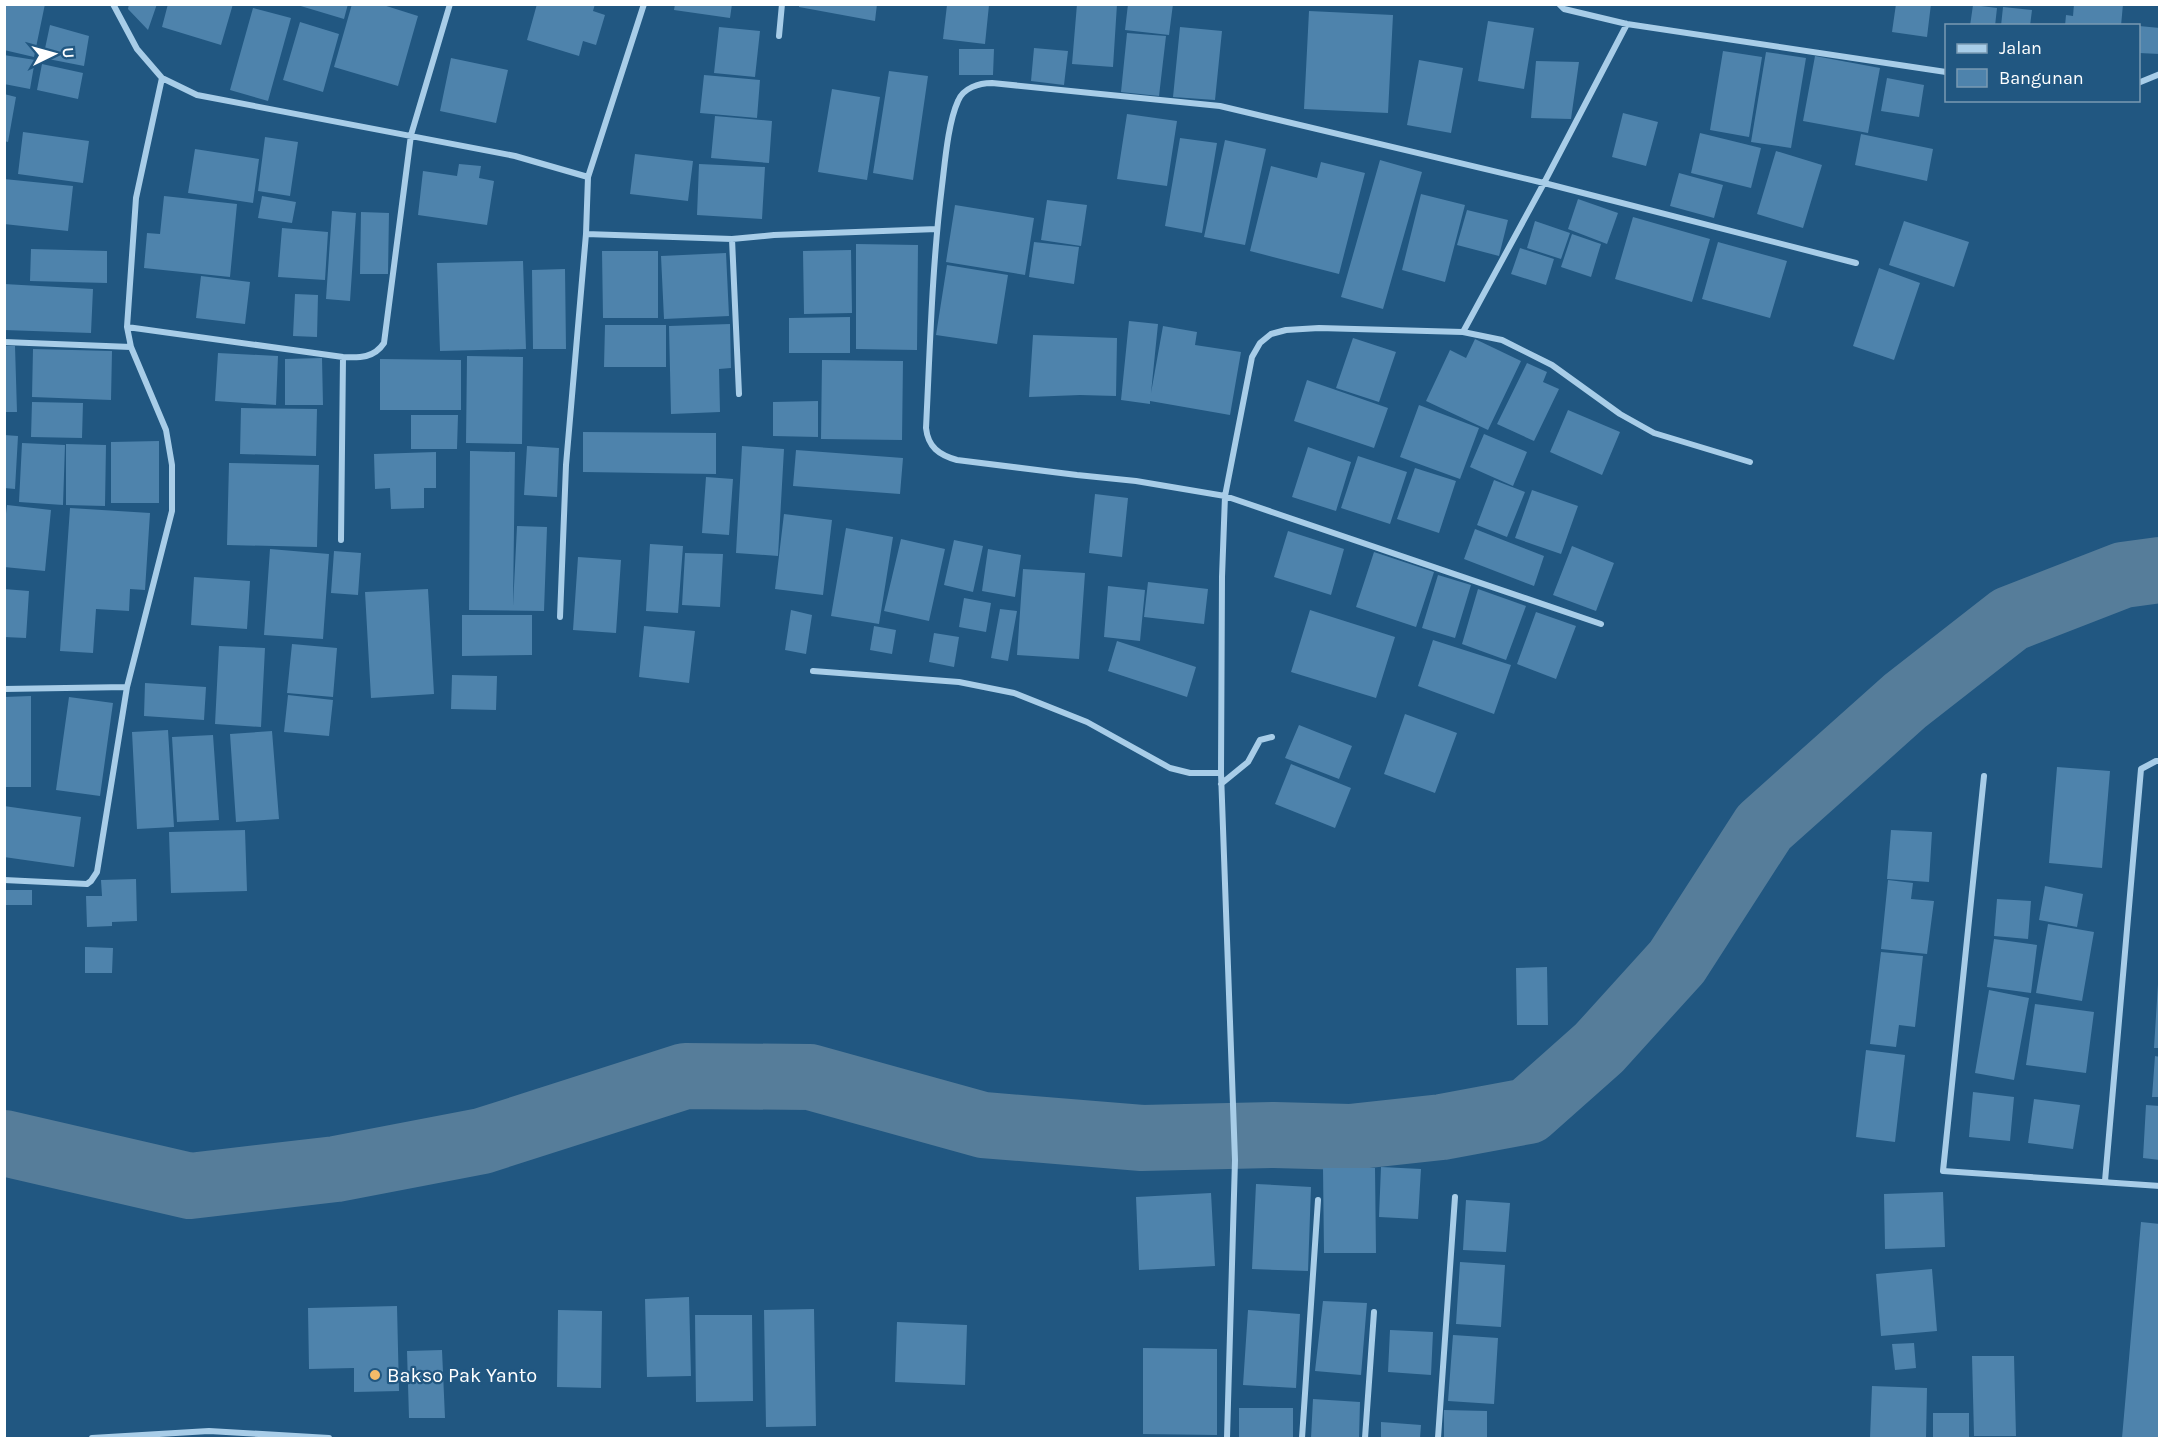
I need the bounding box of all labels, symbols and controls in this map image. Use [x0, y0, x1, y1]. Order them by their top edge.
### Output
north arrow [24, 24, 84, 84]
legend [1945, 24, 2140, 102]
text: Jalan [1999, 37, 2042, 59]
text: U [58, 46, 78, 59]
text: Bangunan [1999, 67, 2084, 89]
place label: Bakso Pak Yanto [387, 1364, 537, 1387]
marker: Bakso Pak Yanto [368, 1368, 382, 1382]

